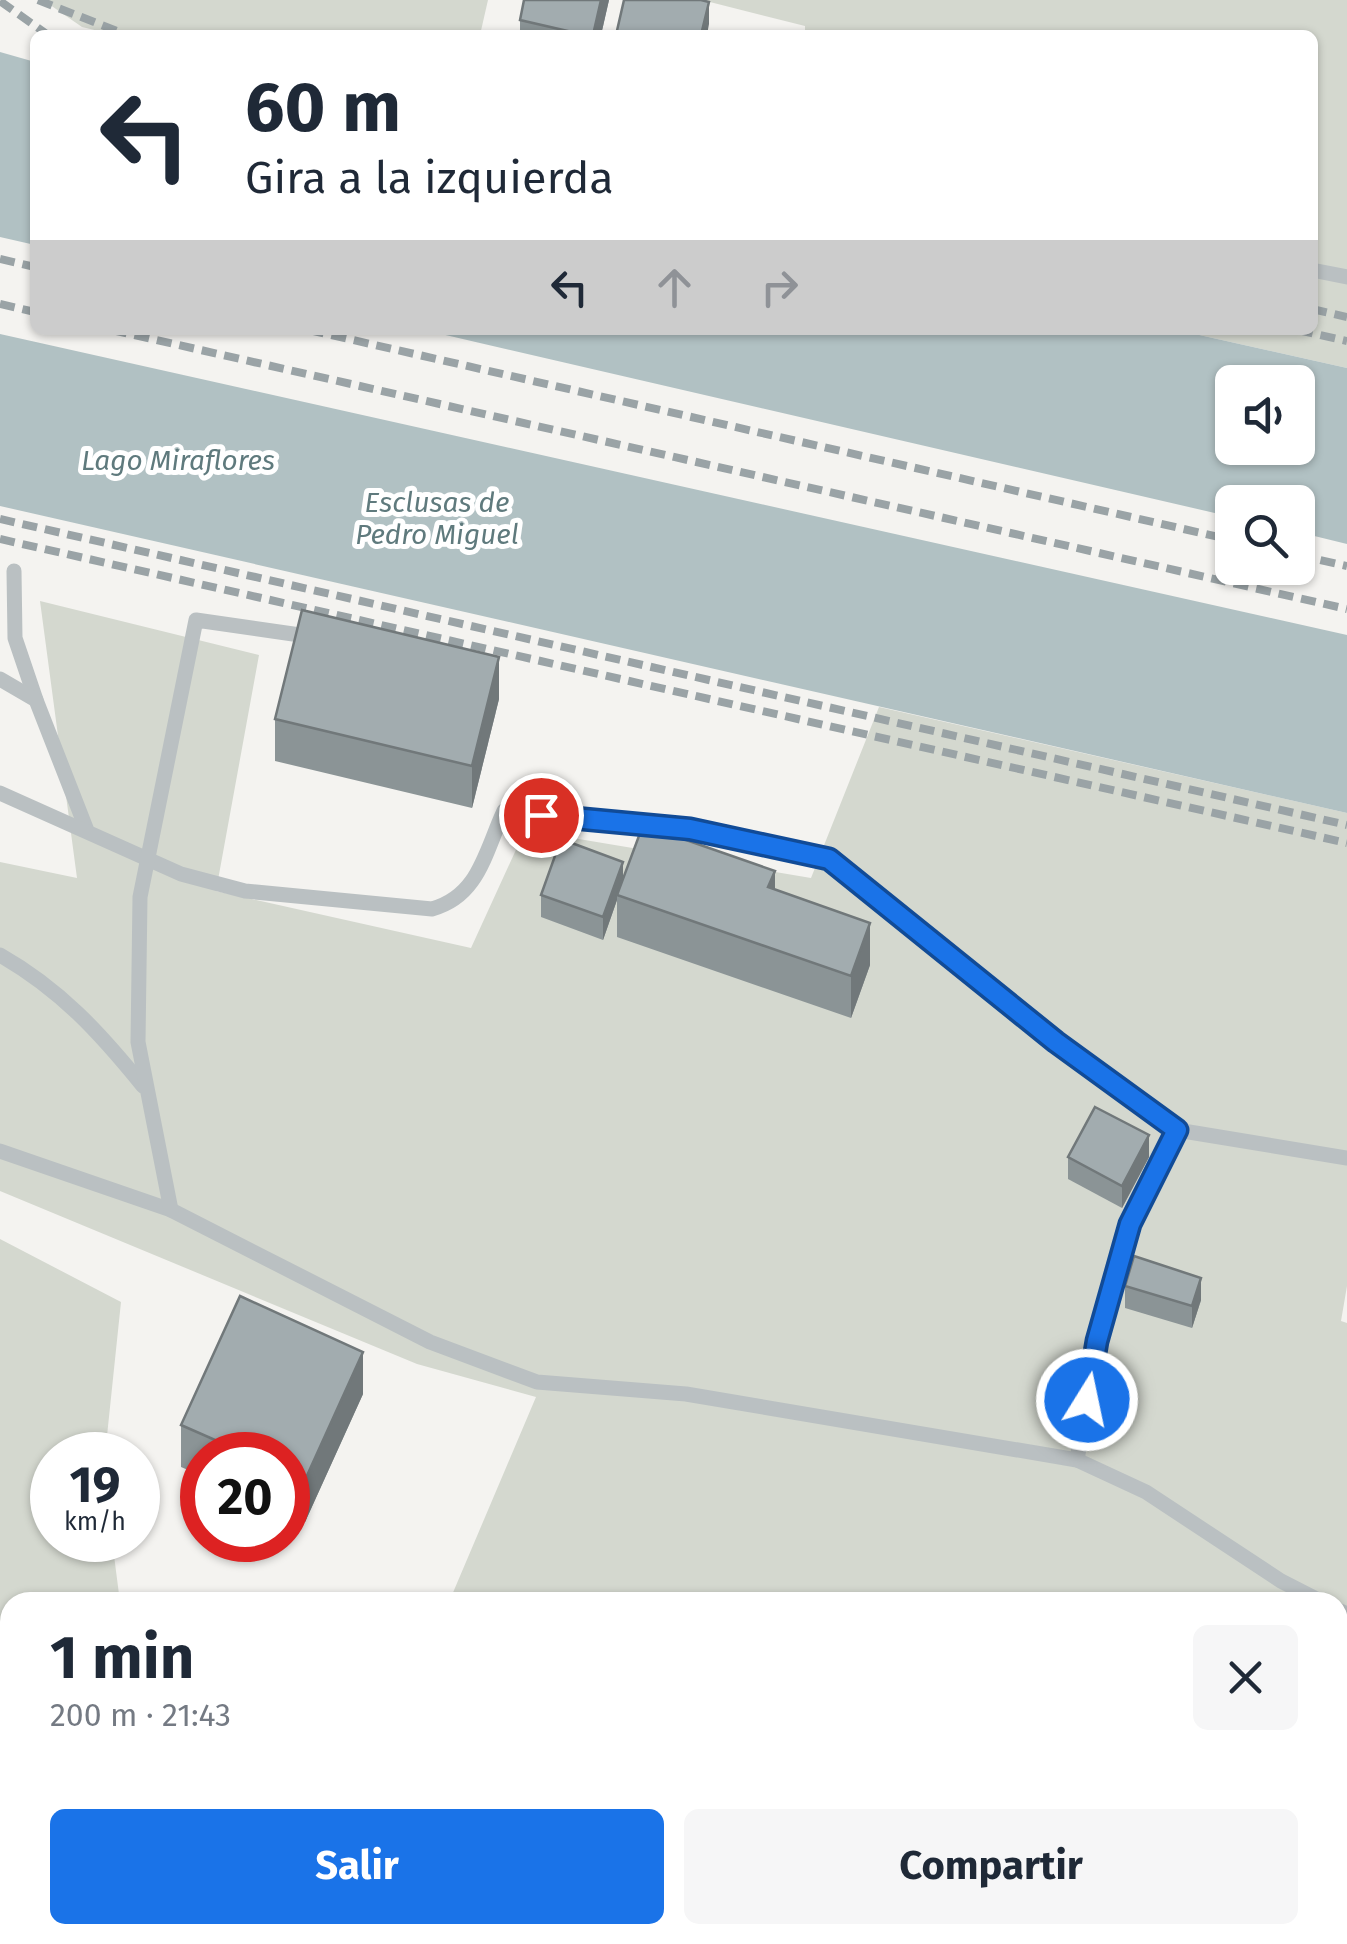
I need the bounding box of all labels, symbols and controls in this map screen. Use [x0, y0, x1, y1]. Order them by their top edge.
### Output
text: 60 m [245, 66, 401, 150]
icon: left [80, 70, 210, 200]
text: Gira a la izquierda [245, 151, 614, 205]
icon: left [542, 260, 597, 315]
icon: ahead [647, 260, 702, 315]
icon: right [752, 260, 807, 315]
map controls [1215, 365, 1315, 585]
button: sound [1215, 365, 1315, 465]
water label: Lago Miraflores [81, 444, 275, 477]
button: search [1215, 485, 1315, 585]
water label: Esclusas de Pedro Miguel [355, 486, 519, 551]
pin [499, 773, 584, 858]
icon: arrive [514, 788, 569, 843]
position arrow [1035, 1348, 1139, 1452]
speed limit sign: 20 [180, 1432, 310, 1562]
text: 19 [69, 1455, 121, 1515]
text: km/h [64, 1507, 126, 1537]
text: 1 min [50, 1622, 194, 1694]
button: close [1193, 1625, 1298, 1730]
text: 200 m · 21:43 [50, 1696, 231, 1734]
button: Salir [50, 1809, 664, 1924]
button: Compartir [684, 1809, 1298, 1924]

